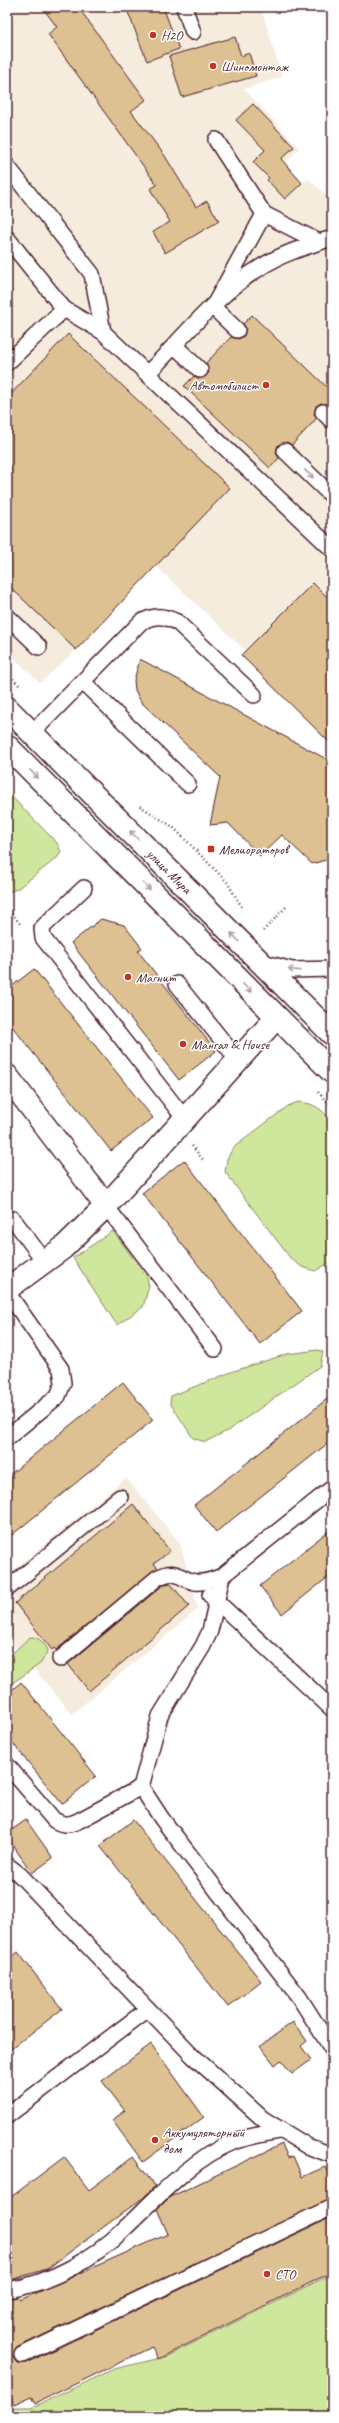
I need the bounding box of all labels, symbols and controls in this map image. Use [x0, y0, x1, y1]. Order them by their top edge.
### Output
place label: H2O [161, 27, 184, 44]
marker: H2O [148, 30, 158, 40]
place label: Шиномонтаж [221, 58, 290, 75]
marker: Шиномонтаж [208, 61, 218, 71]
place label: Автомобилист [190, 377, 259, 394]
marker: Автомобилист [261, 380, 271, 390]
one-way arrow [304, 469, 314, 479]
one-way arrow [30, 769, 39, 779]
one-way arrow [129, 830, 139, 840]
place label: Мелиораторов [219, 841, 291, 858]
street label: улица Мира [143, 844, 196, 898]
marker: Мелиораторов [206, 844, 216, 854]
one-way arrow [141, 881, 151, 891]
one-way arrow [230, 932, 240, 942]
one-way arrow [288, 966, 301, 974]
place label: Магнит [136, 969, 177, 986]
marker: Магнит [123, 972, 133, 982]
one-way arrow [242, 983, 252, 993]
place label: Мангал & House [191, 1036, 270, 1053]
marker: Мангал & House [178, 1039, 188, 1049]
place label: Аккумуляторный дом [163, 2124, 246, 2157]
marker: Аккумуляторный дом [150, 2135, 160, 2145]
place label: СТО [275, 2266, 297, 2283]
marker: СТО [262, 2269, 272, 2279]

